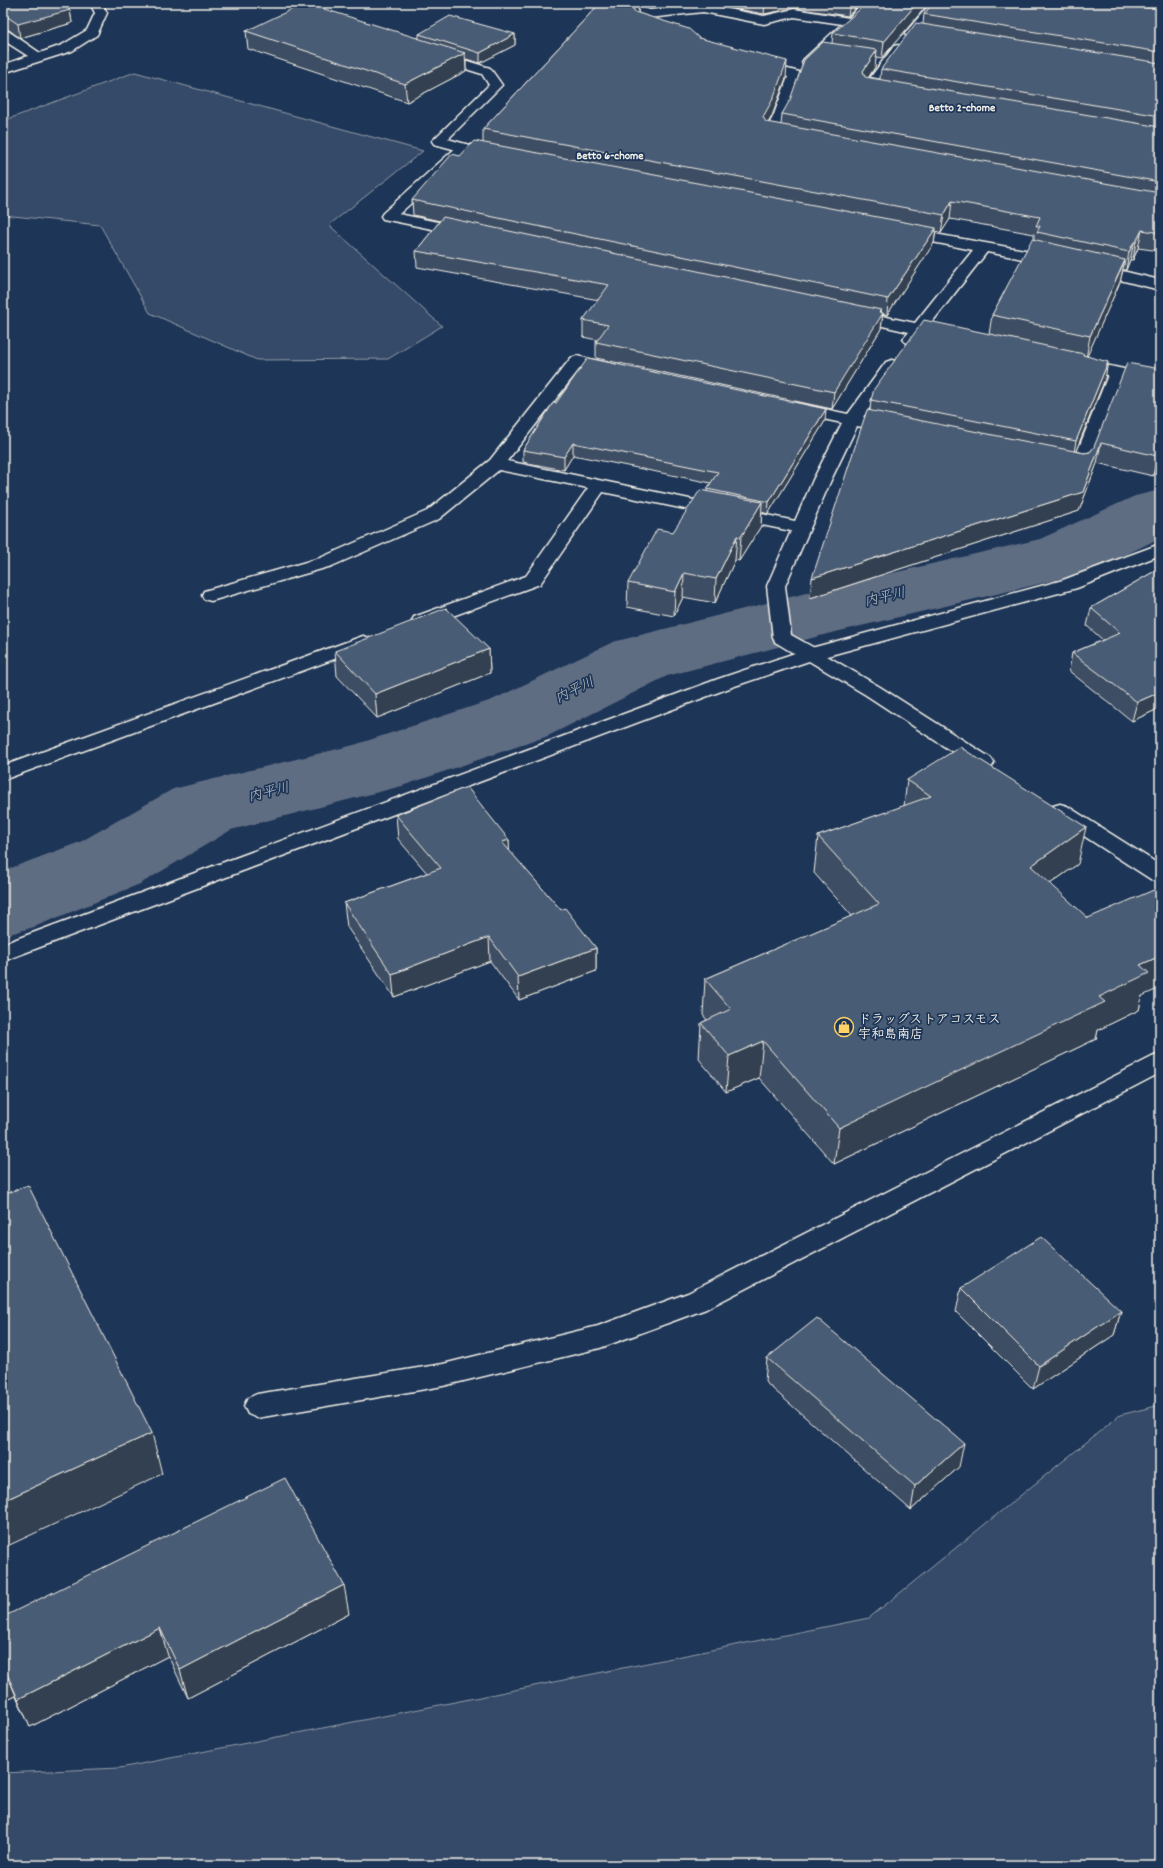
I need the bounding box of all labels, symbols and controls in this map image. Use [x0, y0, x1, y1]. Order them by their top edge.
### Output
district label: Betto 2-chome [929, 100, 996, 117]
district label: Betto 6-chome [576, 148, 644, 165]
water label: 内平川 [862, 584, 908, 612]
water label: 内平川 [552, 673, 598, 709]
water label: 内平川 [246, 778, 292, 808]
place label: ドラッグストアコスモス 宇和島南店 [858, 1011, 1001, 1045]
shop icon: ドラッグストアコスモス 宇和島南店 [833, 1016, 855, 1038]

